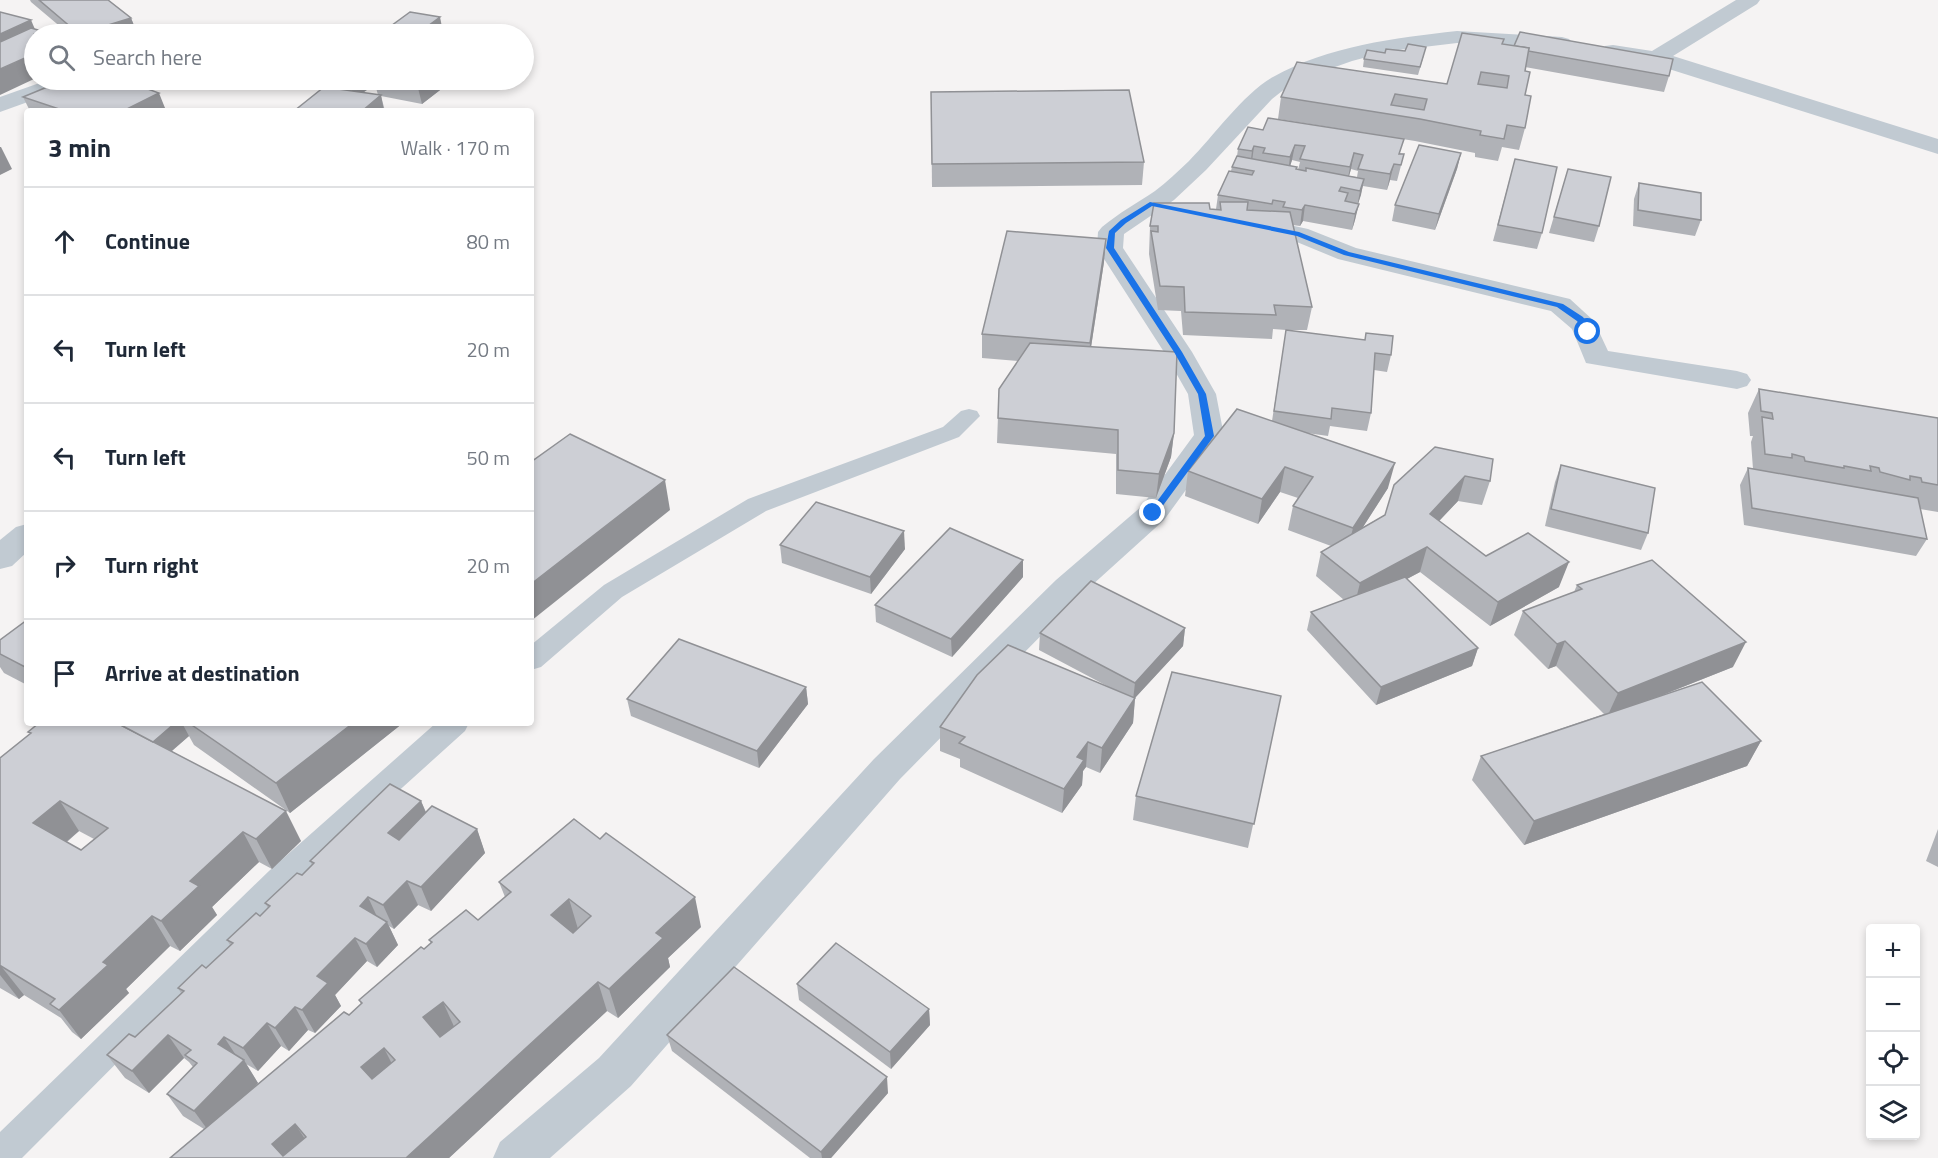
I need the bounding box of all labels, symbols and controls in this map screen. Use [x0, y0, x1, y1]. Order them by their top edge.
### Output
search box [24, 24, 534, 90]
text: Search here [93, 40, 202, 74]
icon: search [45, 41, 78, 74]
text: 3 min [48, 128, 111, 167]
text: Walk · 170 m [401, 132, 510, 163]
text: Continue [105, 224, 190, 258]
icon: ahead [48, 225, 81, 258]
text: 80 m [466, 226, 510, 257]
route start [1574, 318, 1600, 344]
text: Turn left [105, 332, 186, 366]
icon: left [48, 333, 81, 366]
text: 20 m [466, 334, 510, 365]
text: Turn left [105, 440, 186, 474]
icon: left [48, 441, 81, 474]
text: 50 m [466, 442, 510, 473]
route end [1139, 499, 1165, 525]
text: Turn right [105, 548, 199, 582]
icon: right [48, 549, 81, 582]
text: 20 m [466, 550, 510, 581]
text: Arrive at destination [105, 656, 300, 690]
icon: arrive [48, 657, 81, 690]
map controls [1866, 924, 1920, 1140]
button: + [1866, 924, 1920, 978]
button: − [1866, 978, 1920, 1032]
button: locate [1866, 1032, 1920, 1086]
button: layers [1866, 1086, 1920, 1140]

